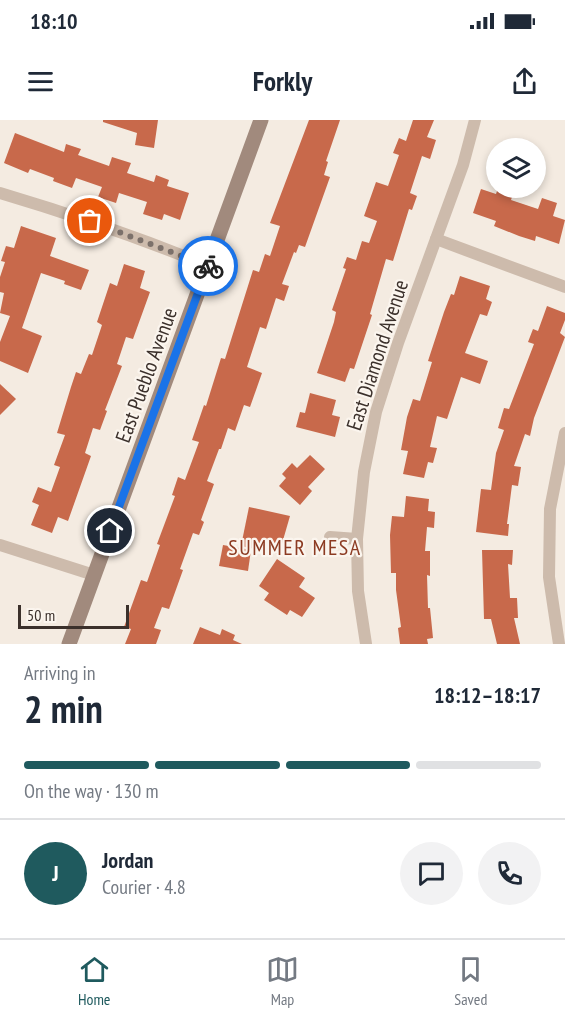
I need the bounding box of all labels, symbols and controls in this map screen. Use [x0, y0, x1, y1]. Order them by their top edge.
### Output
text: 18:10 [30, 7, 78, 35]
text: Forkly [253, 64, 312, 98]
icon: menu [24, 65, 57, 98]
icon: share [508, 65, 541, 98]
map controls [486, 138, 546, 198]
button: layers [486, 138, 546, 198]
pin [64, 195, 115, 246]
icon: bag [73, 204, 106, 237]
courier [178, 236, 238, 296]
icon: bike [192, 250, 225, 283]
street label: East Diamond Avenue [340, 276, 414, 434]
street label: East Pueblo Avenue [109, 304, 183, 446]
pin [84, 505, 135, 556]
icon: home [93, 514, 126, 547]
district label: SUMMER MESA [228, 533, 362, 561]
scale bar [18, 602, 129, 630]
text: 50 m [27, 605, 55, 625]
text: Arriving in [24, 660, 96, 686]
text: 18:12–18:17 [434, 681, 541, 709]
text: 2 min [24, 683, 103, 734]
text: On the way · 130 m [24, 778, 159, 804]
button: chat [400, 842, 463, 905]
button: phone [478, 842, 541, 905]
text: Jordan [102, 846, 153, 874]
text: J [52, 859, 59, 887]
text: Courier · 4.8 [102, 874, 186, 900]
tab: Home [78, 953, 111, 1009]
tab: Map [266, 953, 299, 1009]
tab: Saved [454, 953, 487, 1009]

